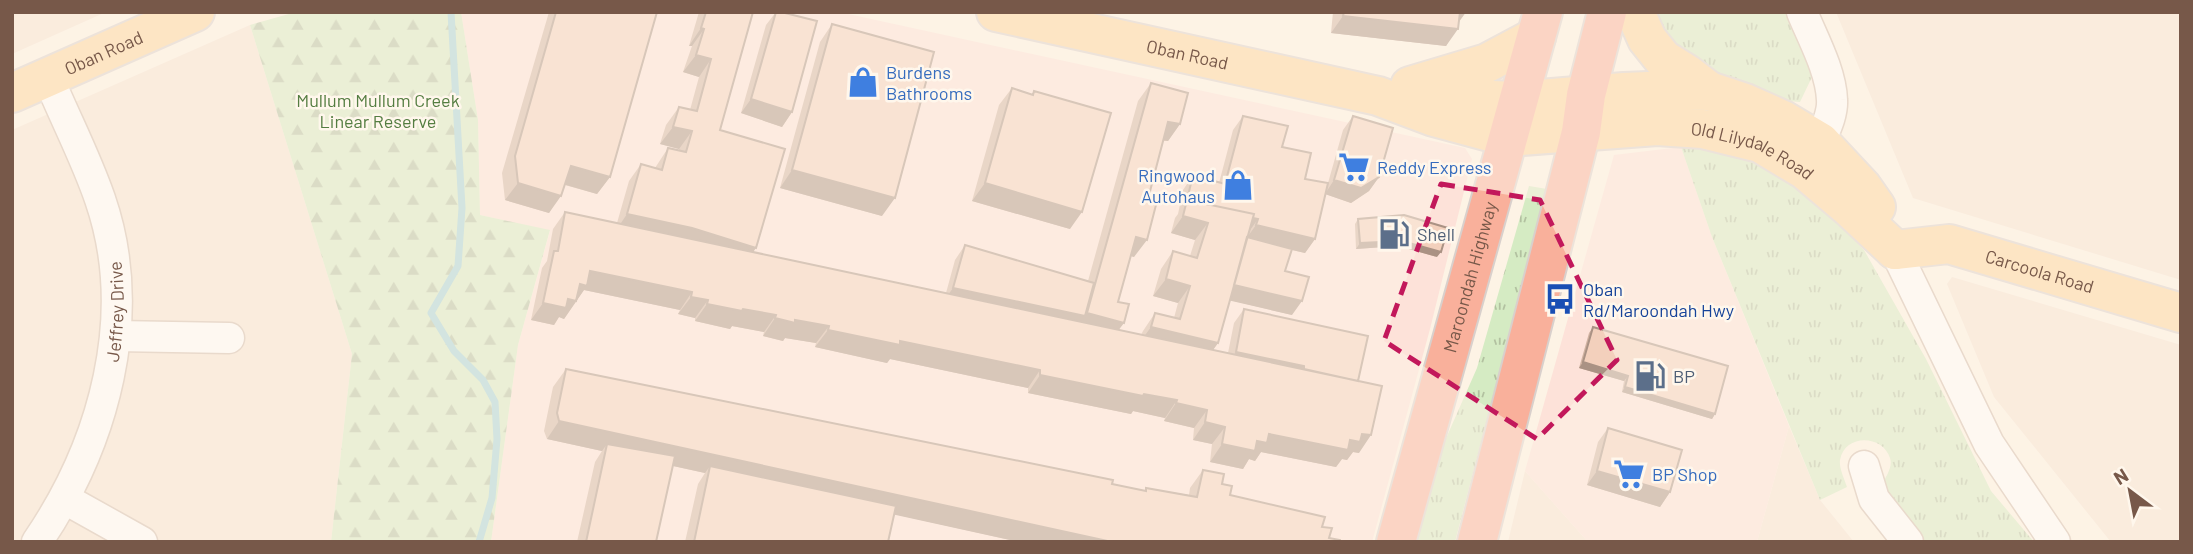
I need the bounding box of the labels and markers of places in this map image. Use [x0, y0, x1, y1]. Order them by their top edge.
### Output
place label: Burdens Bathrooms [886, 61, 972, 104]
shop icon: Burdens Bathrooms [846, 65, 880, 99]
supermarket icon: Reddy Express [1337, 150, 1371, 184]
place label: Reddy Express [1377, 156, 1491, 178]
place label: Ringwood Autohaus [1138, 164, 1215, 207]
shop icon: Ringwood Autohaus [1221, 168, 1255, 202]
fuel station icon: Shell [1377, 217, 1411, 251]
place label: Shell [1417, 223, 1455, 245]
place label: Oban Rd/Maroondah Hwy [1583, 278, 1734, 321]
bus stop icon: Oban Rd/Maroondah Hwy [1543, 282, 1577, 316]
fuel station icon: BP [1633, 359, 1667, 393]
place label: BP [1673, 365, 1695, 387]
supermarket icon: BP Shop [1612, 457, 1646, 491]
place label: BP Shop [1652, 463, 1717, 485]

